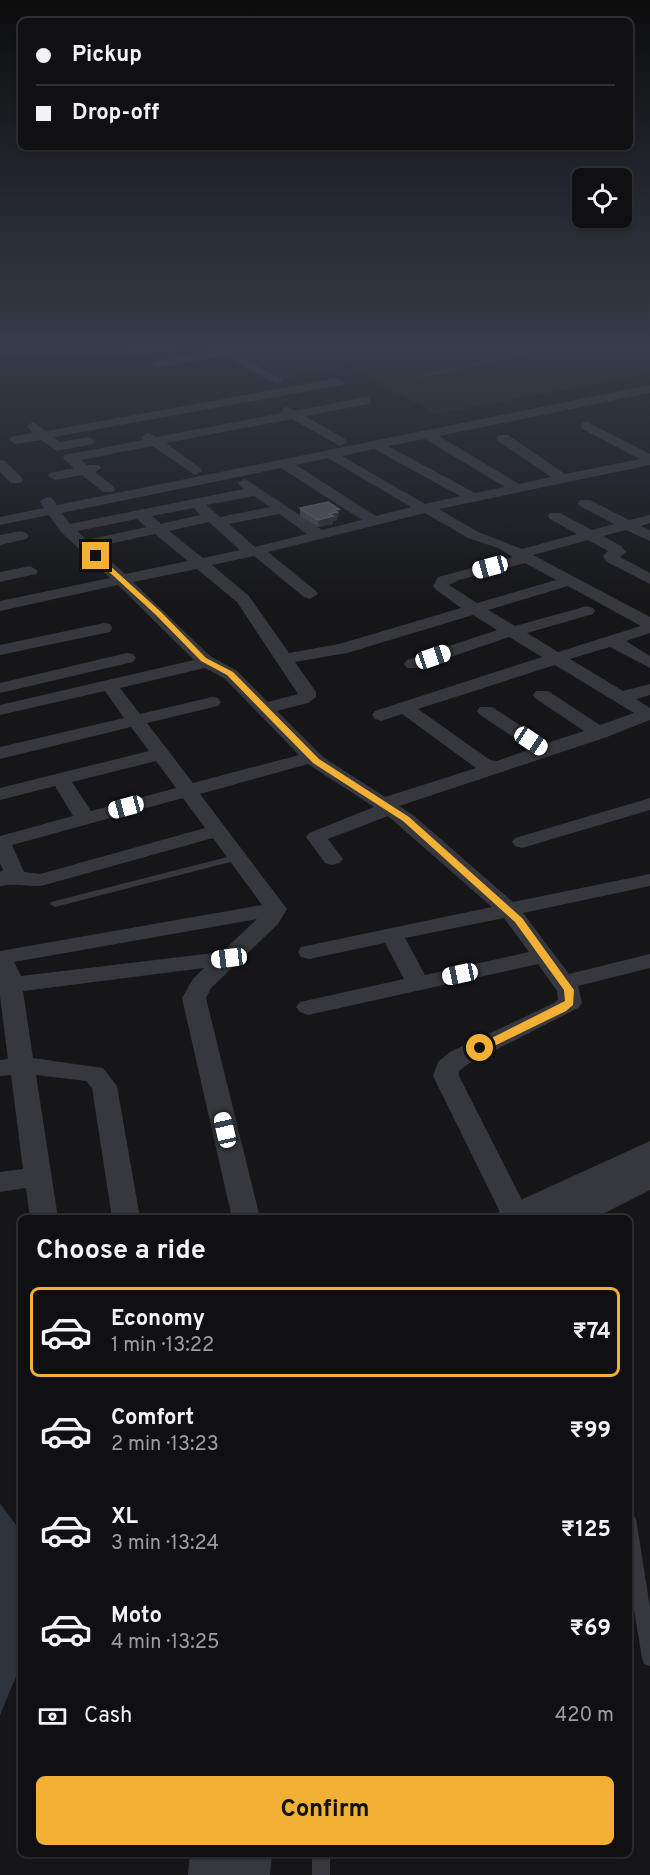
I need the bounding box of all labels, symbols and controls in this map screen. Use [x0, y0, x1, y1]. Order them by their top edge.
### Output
text: Pickup [72, 42, 142, 69]
text: Drop-off [72, 100, 159, 127]
map controls [572, 168, 632, 228]
button: locate [572, 168, 632, 228]
route end [82, 542, 109, 569]
car [470, 554, 510, 580]
car [413, 643, 453, 671]
car [511, 723, 551, 759]
car [106, 794, 146, 820]
car [210, 947, 248, 969]
car [441, 961, 479, 987]
route start [466, 1034, 493, 1061]
car [212, 1110, 238, 1150]
text: Choose a ride [36, 1234, 206, 1268]
icon: car [39, 1305, 93, 1359]
text: Economy [111, 1306, 205, 1333]
text: ₹74 [572, 1319, 611, 1346]
text: 1 min · 13:22 [111, 1333, 214, 1359]
icon: car [39, 1404, 93, 1458]
text: Comfort [111, 1405, 194, 1432]
text: ₹99 [570, 1418, 611, 1445]
text: 2 min · 13:23 [111, 1432, 219, 1458]
icon: car [39, 1503, 93, 1557]
text: XL [111, 1504, 138, 1531]
text: ₹125 [561, 1517, 611, 1544]
text: 3 min · 13:24 [111, 1531, 219, 1557]
icon: car [39, 1602, 93, 1656]
text: Moto [111, 1603, 162, 1630]
text: ₹69 [569, 1616, 611, 1643]
text: 4 min · 13:25 [111, 1630, 219, 1656]
icon: cash [36, 1700, 69, 1733]
text: Cash [84, 1703, 133, 1730]
text: 420 m [555, 1703, 614, 1729]
button: Confirm [36, 1776, 614, 1845]

